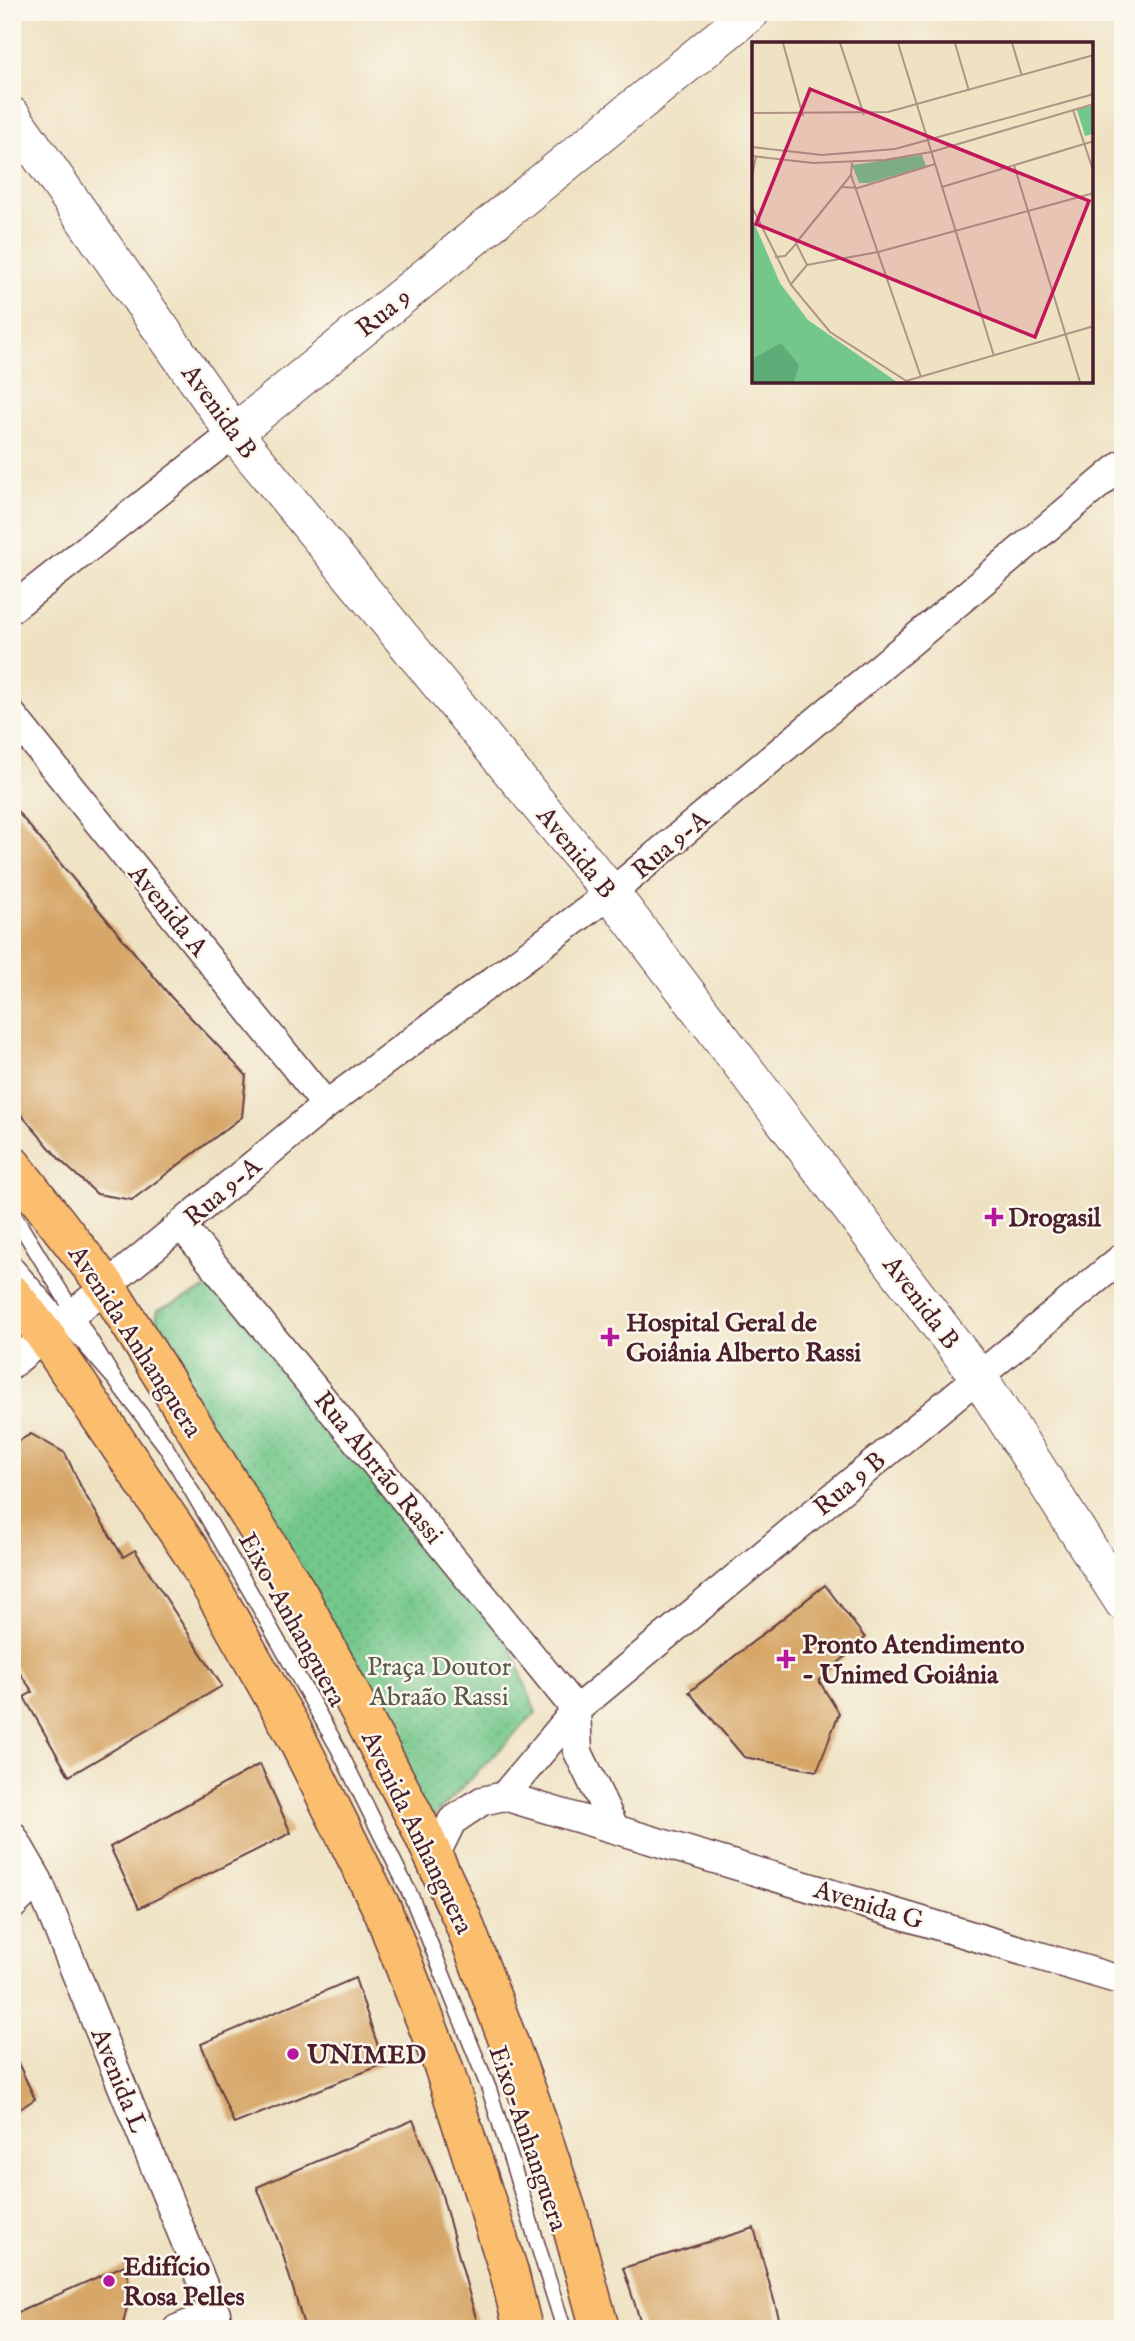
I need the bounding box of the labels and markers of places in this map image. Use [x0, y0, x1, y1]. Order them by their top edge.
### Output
place label: Drogasil [1008, 1202, 1102, 1235]
marker: Drogasil [986, 1209, 1002, 1225]
place label: Hospital Geral de Goiânia Alberto Rassi [626, 1307, 861, 1370]
marker: Hospital Geral de Goiânia Alberto Rassi [600, 1327, 620, 1347]
place label: Pronto Atendimento - Unimed Goiânia [802, 1629, 1025, 1692]
marker: Pronto Atendimento - Unimed Goiânia [776, 1649, 796, 1669]
place label: UNIMED [306, 2039, 426, 2072]
marker: UNIMED [285, 2046, 301, 2062]
place label: Edifício Rosa Pelles [123, 2251, 245, 2314]
marker: Edifício Rosa Pelles [101, 2273, 117, 2289]

